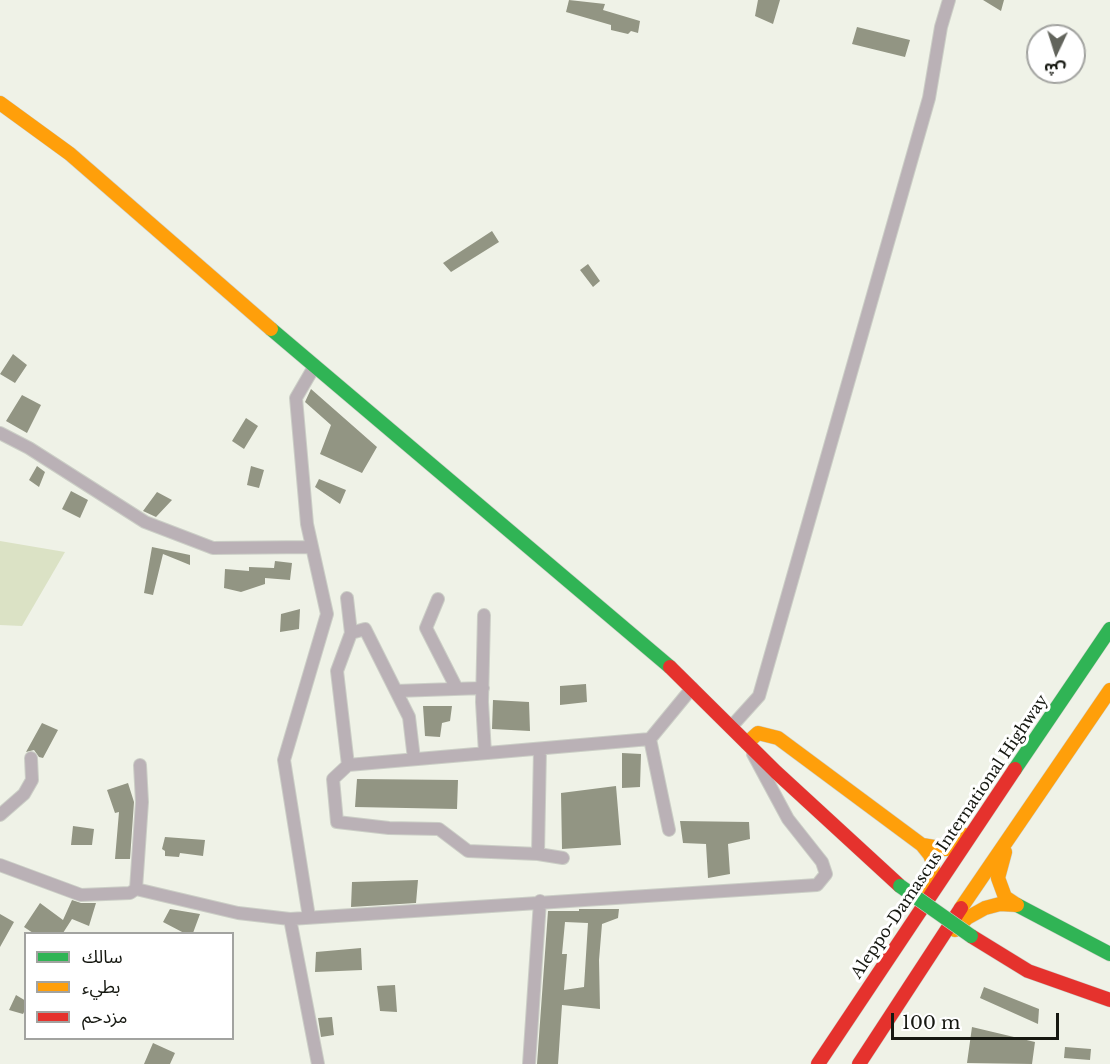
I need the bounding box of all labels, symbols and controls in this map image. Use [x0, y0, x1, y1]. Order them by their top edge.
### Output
north arrow [1026, 24, 1086, 84]
text: ش [1043, 59, 1067, 81]
street label: Aleppo-Damascus International Highway [847, 691, 1053, 983]
legend [24, 932, 234, 1040]
text: سالك [82, 946, 123, 968]
text: بطيء [82, 976, 120, 998]
scale bar [894, 1001, 1062, 1039]
text: مزدحم [82, 1006, 127, 1028]
text: 100 m [902, 1012, 960, 1034]

